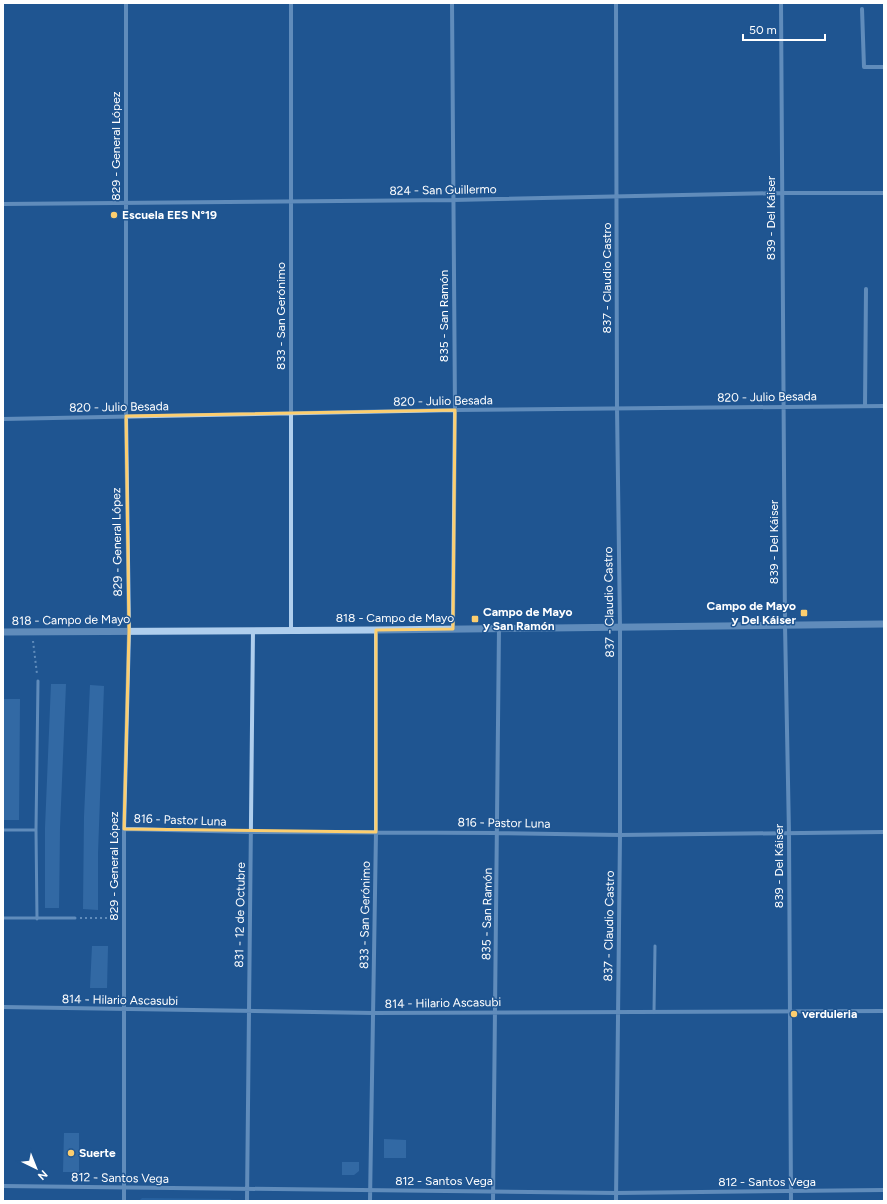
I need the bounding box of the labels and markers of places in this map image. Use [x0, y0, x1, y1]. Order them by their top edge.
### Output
place label: Escuela EES N°19 [122, 208, 217, 222]
marker: Escuela EES N°19 [109, 210, 119, 220]
place label: Campo de Mayo y Del Káiser [707, 599, 796, 627]
place label: Campo de Mayo y San Ramón [483, 605, 572, 633]
marker: Campo de Mayo y Del Káiser [799, 608, 809, 618]
marker: Campo de Mayo y San Ramón [470, 614, 480, 624]
place label: verduleria [802, 1007, 857, 1021]
marker: verduleria [789, 1009, 799, 1019]
place label: Suerte [79, 1146, 116, 1160]
marker: Suerte [66, 1148, 76, 1158]

